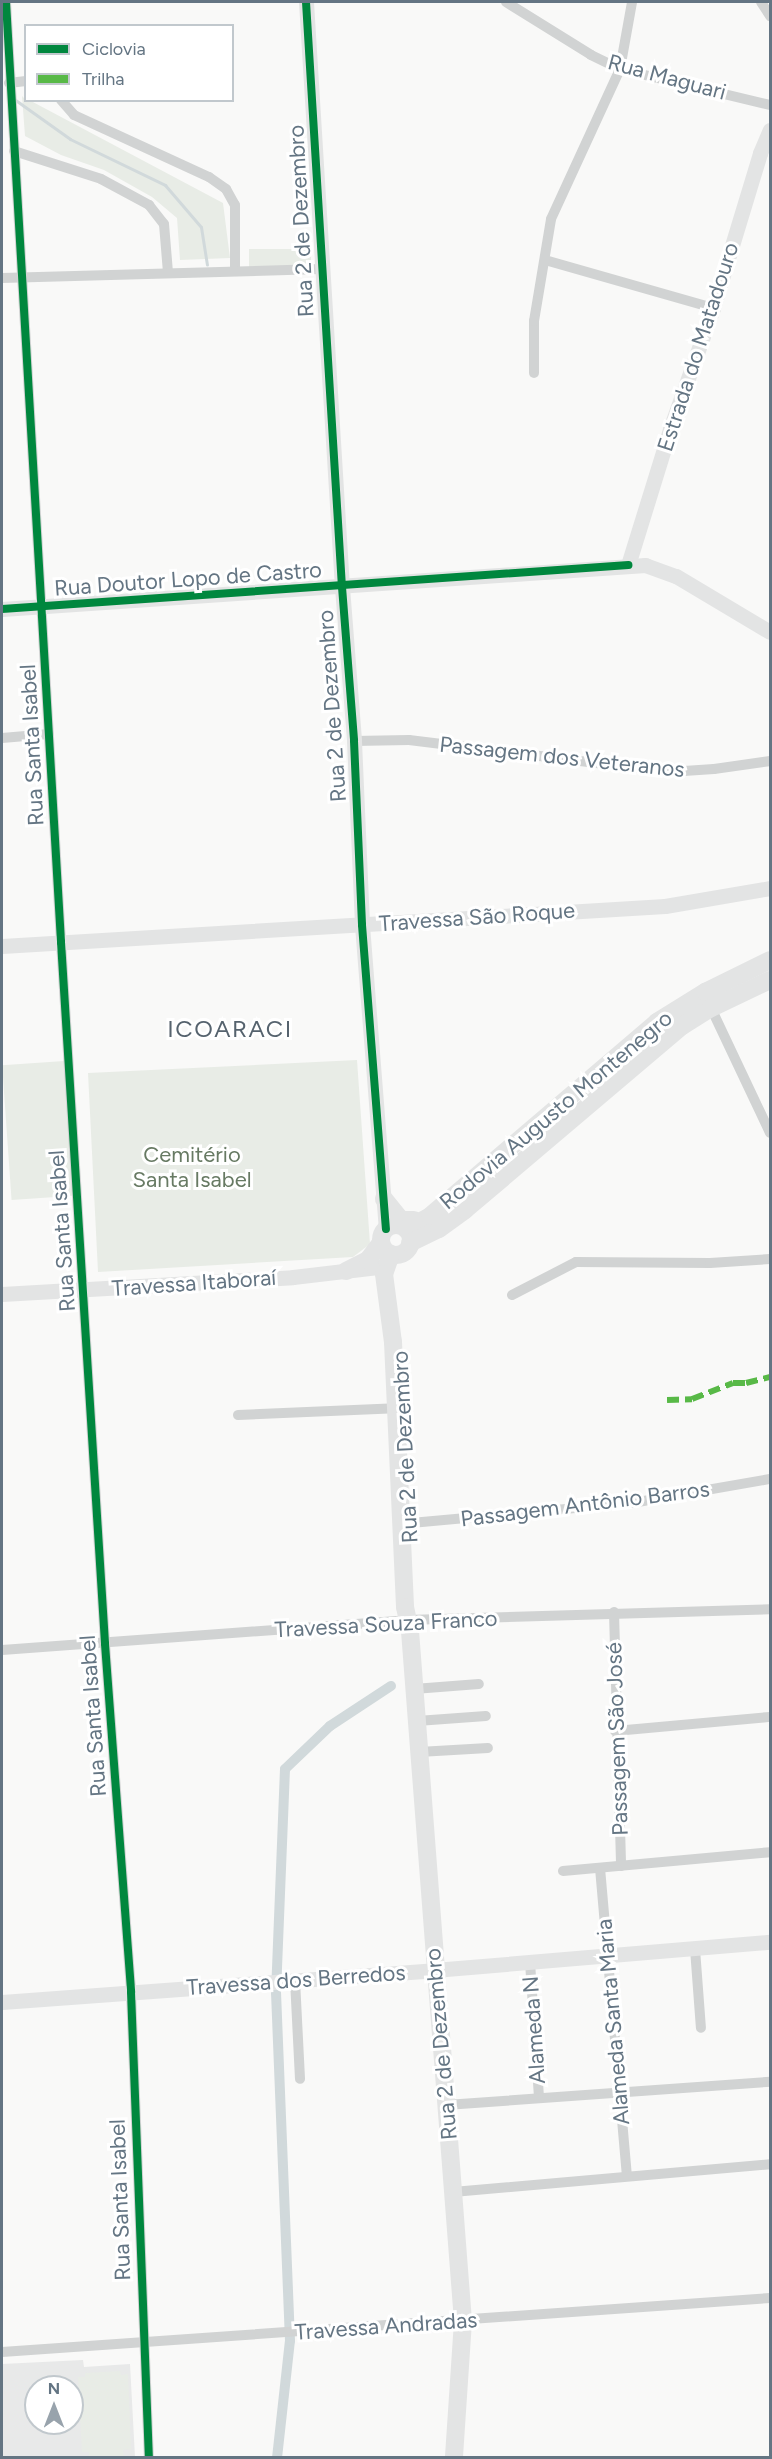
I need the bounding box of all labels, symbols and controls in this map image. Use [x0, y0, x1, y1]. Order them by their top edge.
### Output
legend [24, 24, 234, 102]
text: Ciclovia [82, 38, 146, 60]
street label: Rua Maguari [605, 49, 729, 105]
text: Trilha [82, 68, 125, 90]
street label: Rua 2 de Dezembro [283, 124, 319, 318]
street label: Estrada do Matadouro [652, 239, 744, 455]
street label: Rua Doutor Lopo de Castro [53, 556, 323, 602]
street label: Rua 2 de Dezembro [312, 609, 352, 803]
street label: Rua Santa Isabel [15, 664, 49, 826]
street label: Passagem dos Veteranos [438, 731, 686, 783]
street label: Travessa São Roque [378, 897, 576, 937]
street label: Rodovia Augusto Montenegro [434, 1005, 678, 1215]
district label: ICOARACI [167, 1015, 293, 1043]
park label: Cemitério Santa Isabel [132, 1141, 252, 1192]
street label: Rua Santa Isabel [43, 1149, 81, 1313]
street label: Travessa Itaboraí [111, 1264, 277, 1302]
street label: Rua 2 de Dezembro [387, 1350, 423, 1544]
street label: Passagem Antônio Barros [459, 1476, 711, 1532]
street label: Travessa Souza Franco [274, 1605, 498, 1643]
street label: Rua Santa Isabel [74, 1634, 112, 1798]
street label: Passagem São José [600, 1642, 634, 1836]
street label: Alameda Santa Maria [591, 1918, 635, 2126]
street label: Rua 2 de Dezembro [419, 1947, 463, 2141]
street label: Travessa dos Berredos [186, 1959, 406, 2001]
street label: Alameda N [517, 1975, 551, 2085]
street label: Rua Santa Isabel [104, 2119, 136, 2281]
street label: Travessa Andradas [294, 2306, 478, 2346]
north arrow [24, 2375, 84, 2435]
text: N [48, 2379, 60, 2398]

